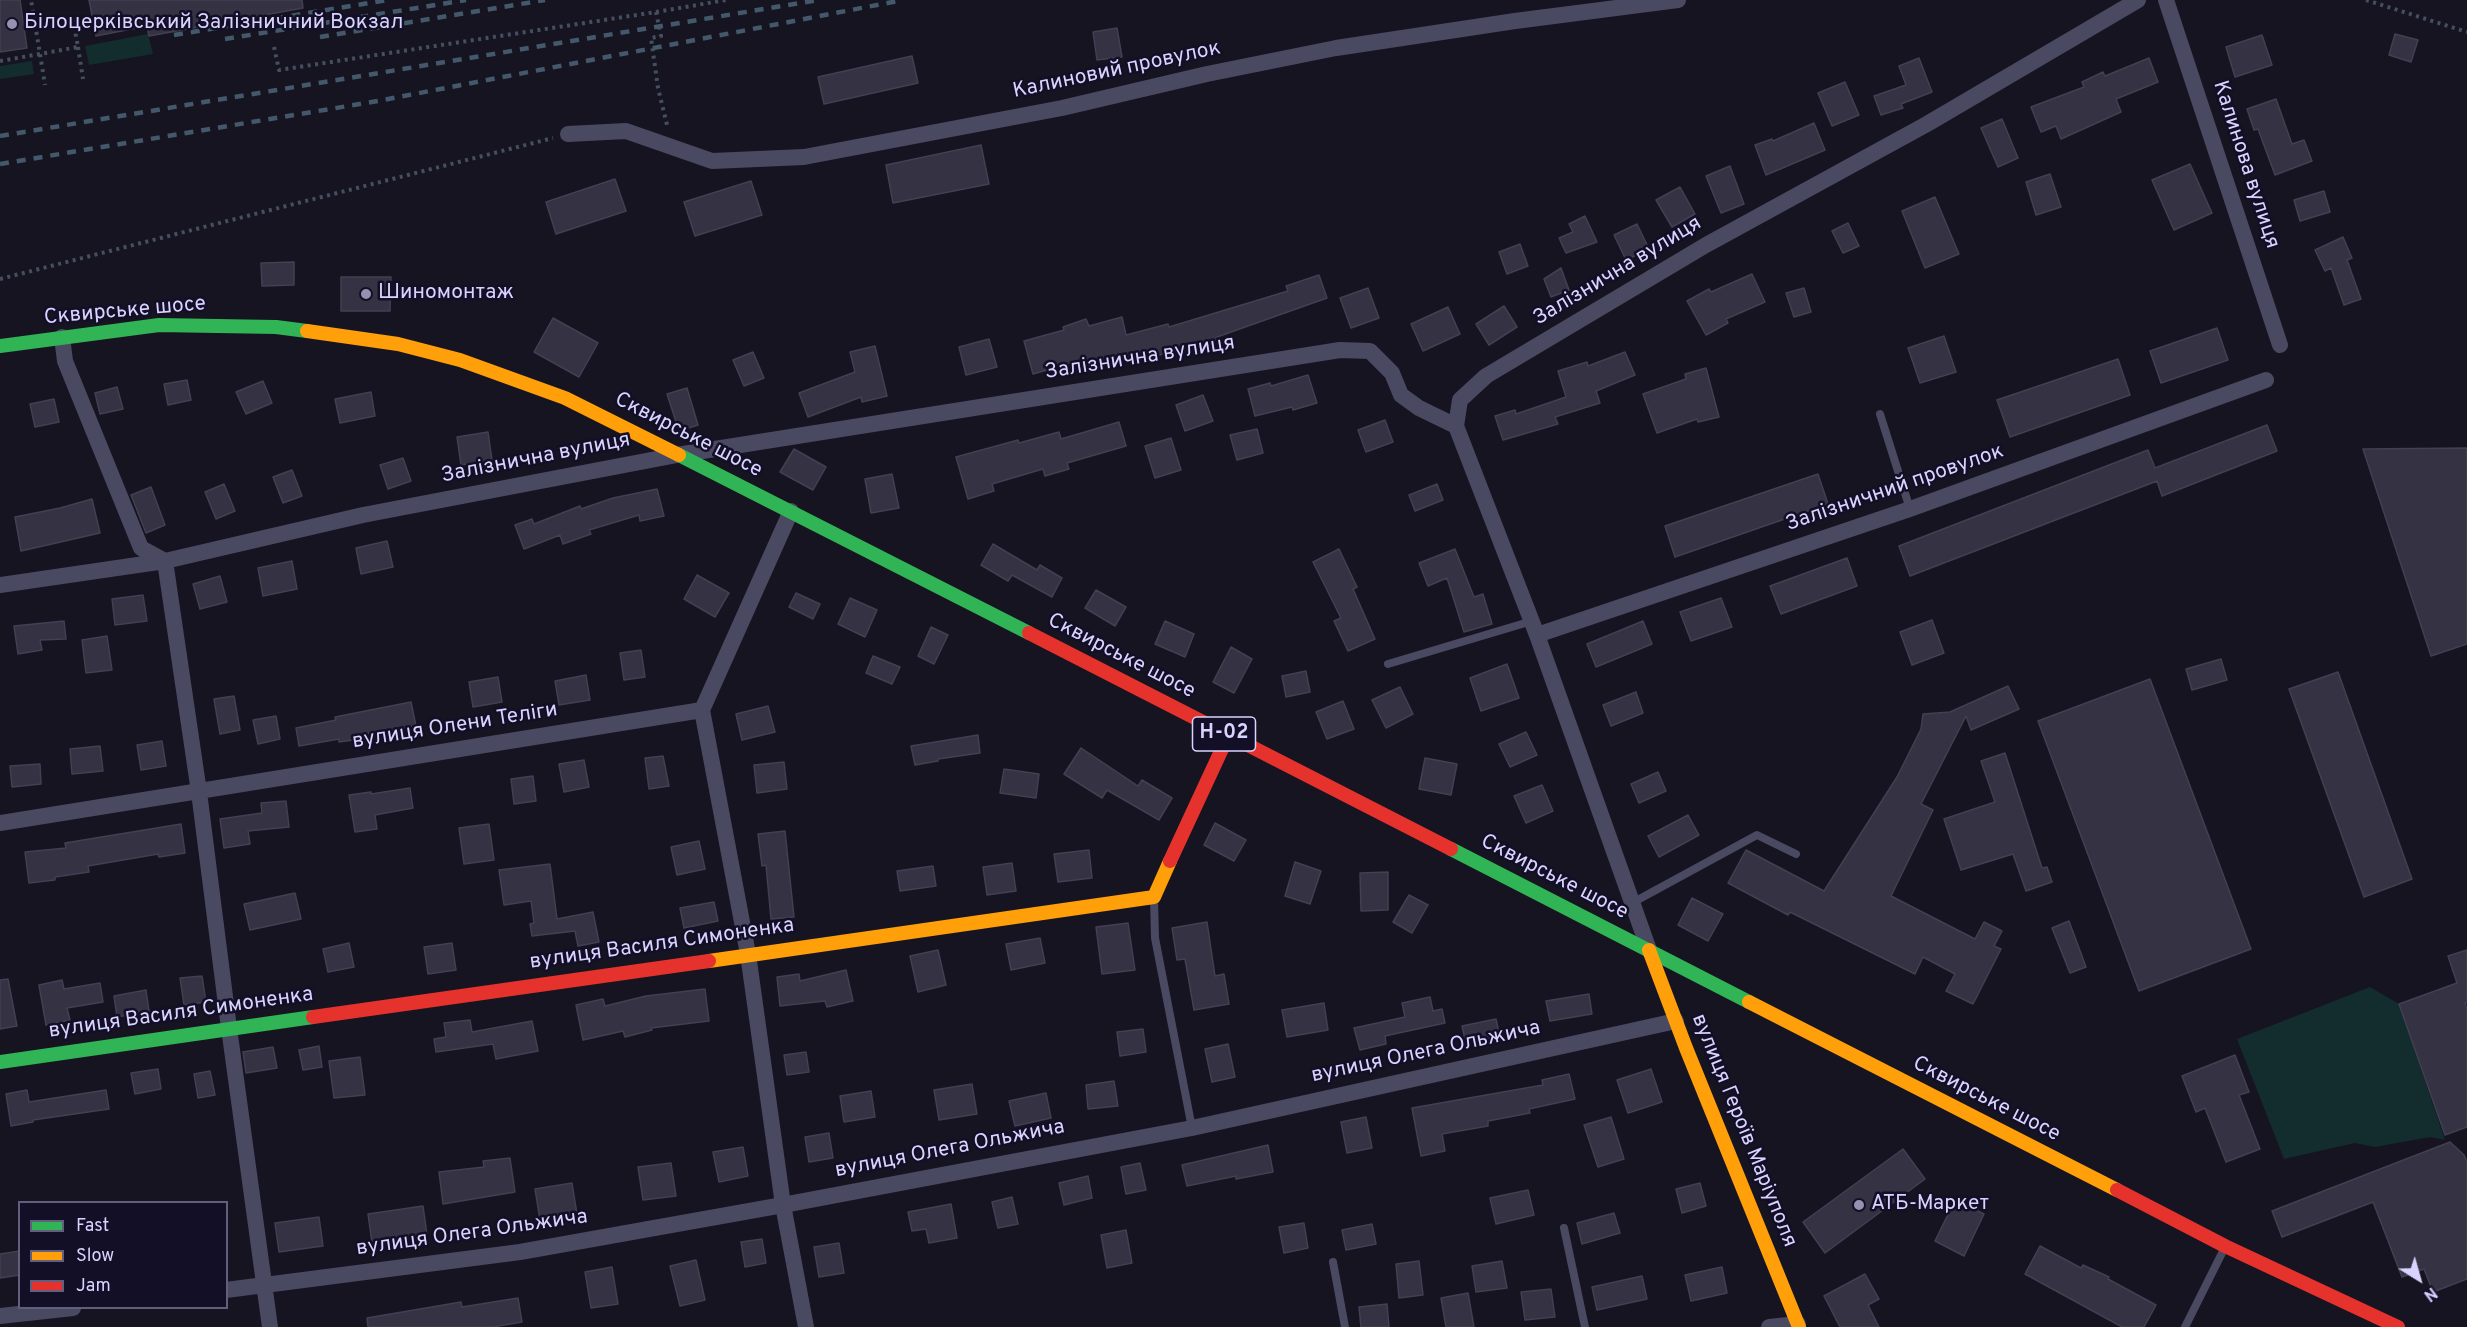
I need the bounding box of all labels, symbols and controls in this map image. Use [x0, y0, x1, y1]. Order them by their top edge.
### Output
place label: Білоцерківський Залізничний Вокзал [24, 11, 403, 37]
marker: Білоцерківський Залізничний Вокзал [5, 17, 19, 31]
street label: Калиновий провулок [1011, 37, 1223, 105]
street label: Калинова вулиця [2206, 78, 2284, 252]
street label: Залізнична вулиця [1529, 212, 1707, 332]
place label: Шиномонтаж [378, 281, 514, 307]
marker: Шиномонтаж [359, 287, 373, 301]
street label: Сквирське шосе [43, 292, 207, 332]
street label: Залізнична вулиця [1043, 332, 1237, 386]
street label: Сквирське шосе [610, 388, 766, 484]
street label: Залізнична вулиця [439, 428, 633, 490]
street label: Залізничний провулок [1783, 440, 2007, 538]
street label: Сквирське шосе [1043, 609, 1199, 705]
street label: вулиця Олени Теліги [351, 698, 559, 756]
road number: Н-02 [1192, 717, 1256, 751]
street label: Сквирське шосе [1476, 830, 1632, 926]
street label: вулиця Василя Симоненка [528, 914, 796, 976]
street label: вулиця Василя Симоненка [47, 983, 315, 1045]
street label: вулиця Героїв Маріуполя [1685, 1011, 1801, 1251]
street label: вулиця Олега Ольжича [1309, 1016, 1543, 1090]
street label: Сквирське шосе [1908, 1052, 2064, 1148]
street label: вулиця Олега Ольжича [833, 1115, 1067, 1185]
place label: АТБ-Маркет [1871, 1192, 1989, 1218]
marker: АТБ-Маркет [1852, 1198, 1866, 1212]
legend [18, 1201, 228, 1309]
street label: вулиця Олега Ольжича [355, 1205, 589, 1263]
text: Fast [76, 1215, 109, 1238]
text: Slow [76, 1245, 114, 1268]
north arrow [2389, 1249, 2449, 1309]
text: Jam [76, 1275, 111, 1298]
text: N [2419, 1282, 2440, 1305]

